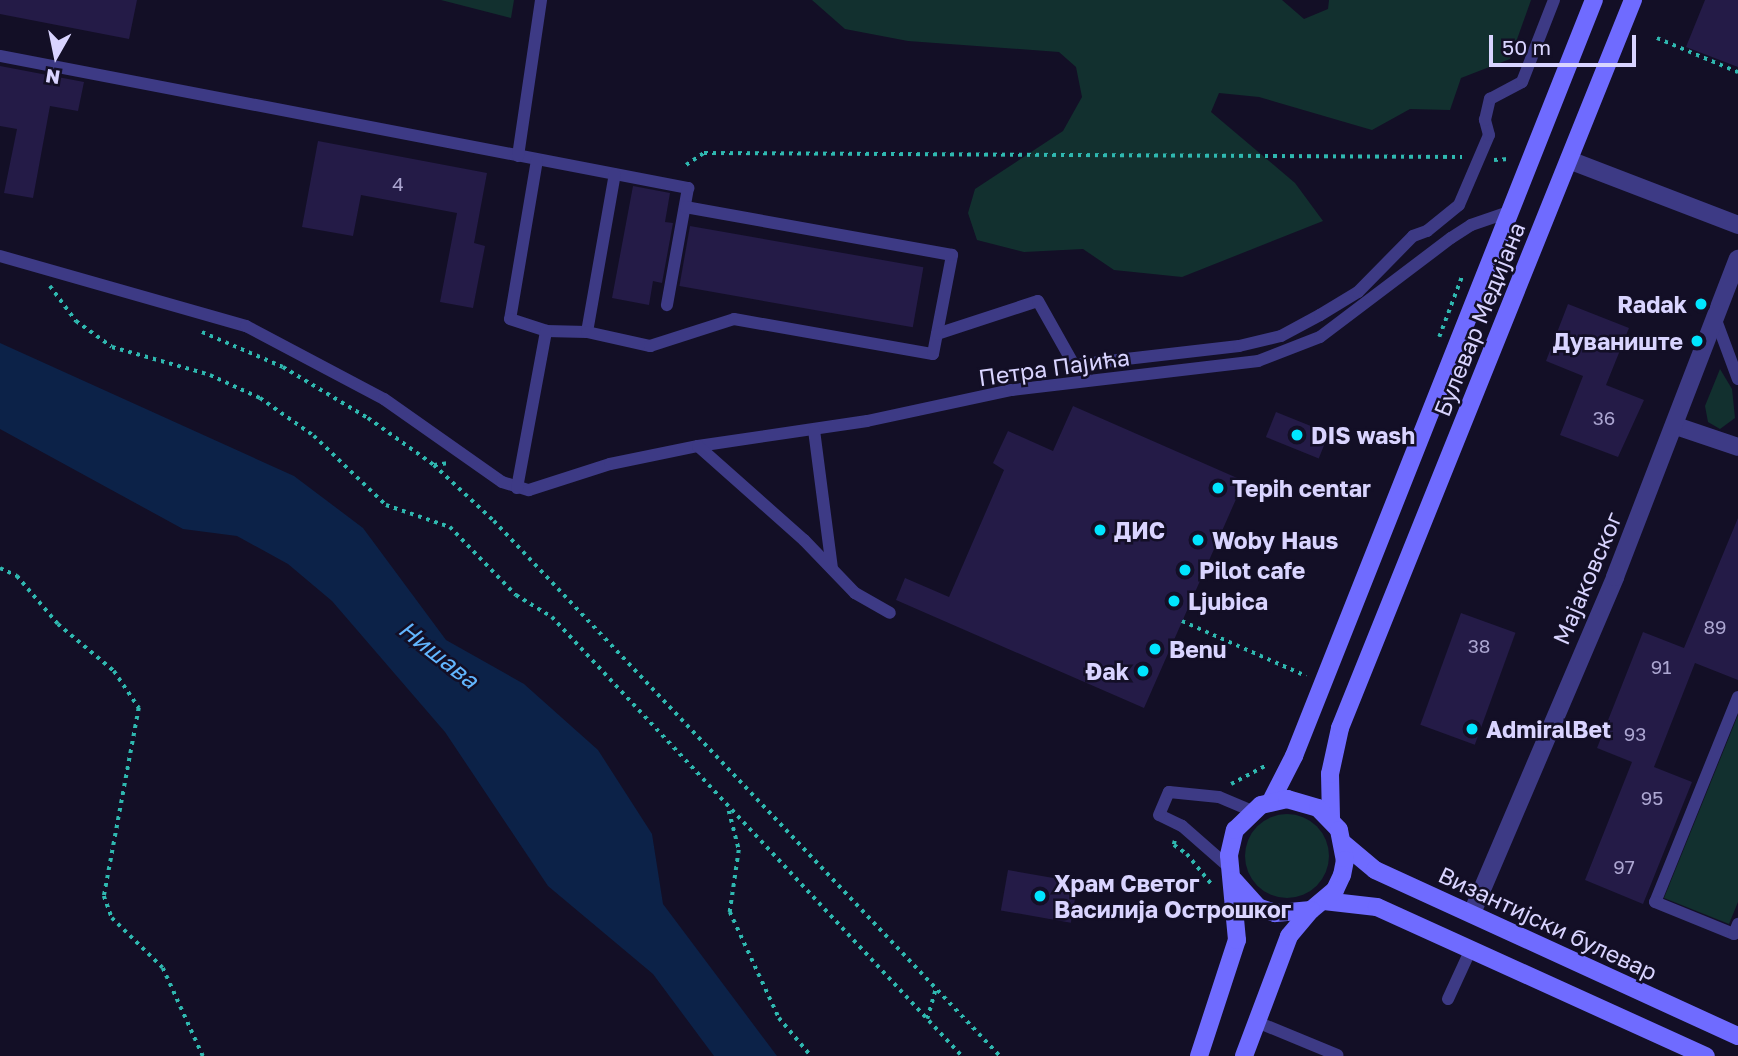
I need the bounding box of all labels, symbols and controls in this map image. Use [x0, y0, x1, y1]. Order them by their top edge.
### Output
north arrow [21, 21, 91, 91]
scale bar [1493, 21, 1640, 65]
text: 50 m [1502, 34, 1551, 60]
text: N [44, 65, 62, 90]
house number: 4 [392, 173, 404, 195]
street label: Булевар Медијана [1427, 218, 1531, 420]
place label: Radak [1617, 290, 1687, 318]
marker: Radak [1693, 296, 1709, 312]
place label: Дуваниште [1553, 327, 1683, 355]
marker: Дуваниште [1689, 333, 1705, 349]
street label: Петра Пајића [977, 343, 1131, 391]
house number: 36 [1593, 407, 1615, 429]
place label: DIS wash [1311, 421, 1415, 449]
marker: DIS wash [1289, 427, 1305, 443]
place label: Tepih centar [1232, 474, 1371, 502]
marker: Tepih centar [1210, 480, 1226, 496]
street label: Мајаковског [1547, 508, 1627, 648]
place label: ДИС [1114, 516, 1165, 544]
marker: ДИС [1092, 522, 1108, 538]
place label: Woby Haus [1212, 526, 1338, 554]
marker: Woby Haus [1190, 532, 1206, 548]
place label: Pilot cafe [1199, 556, 1305, 584]
marker: Pilot cafe [1177, 562, 1193, 578]
place label: Ljubica [1188, 587, 1268, 615]
marker: Ljubica [1166, 593, 1182, 609]
water label: Нишава [393, 614, 485, 694]
house number: 89 [1703, 616, 1727, 638]
place label: Benu [1169, 635, 1226, 663]
house number: 38 [1468, 635, 1490, 657]
marker: Benu [1147, 641, 1163, 657]
house number: 91 [1651, 656, 1671, 678]
place label: Đak [1085, 657, 1129, 685]
marker: Đak [1135, 663, 1151, 679]
place label: AdmiralBet [1486, 715, 1611, 743]
marker: AdmiralBet [1464, 721, 1480, 737]
house number: 93 [1624, 723, 1646, 745]
house number: 95 [1641, 787, 1663, 809]
house number: 97 [1613, 856, 1635, 878]
street label: Византијски булевар [1434, 860, 1662, 986]
place label: Храм Светог Василија Острошког [1054, 869, 1291, 923]
marker: Храм Светог Василија Острошког [1032, 888, 1048, 904]

